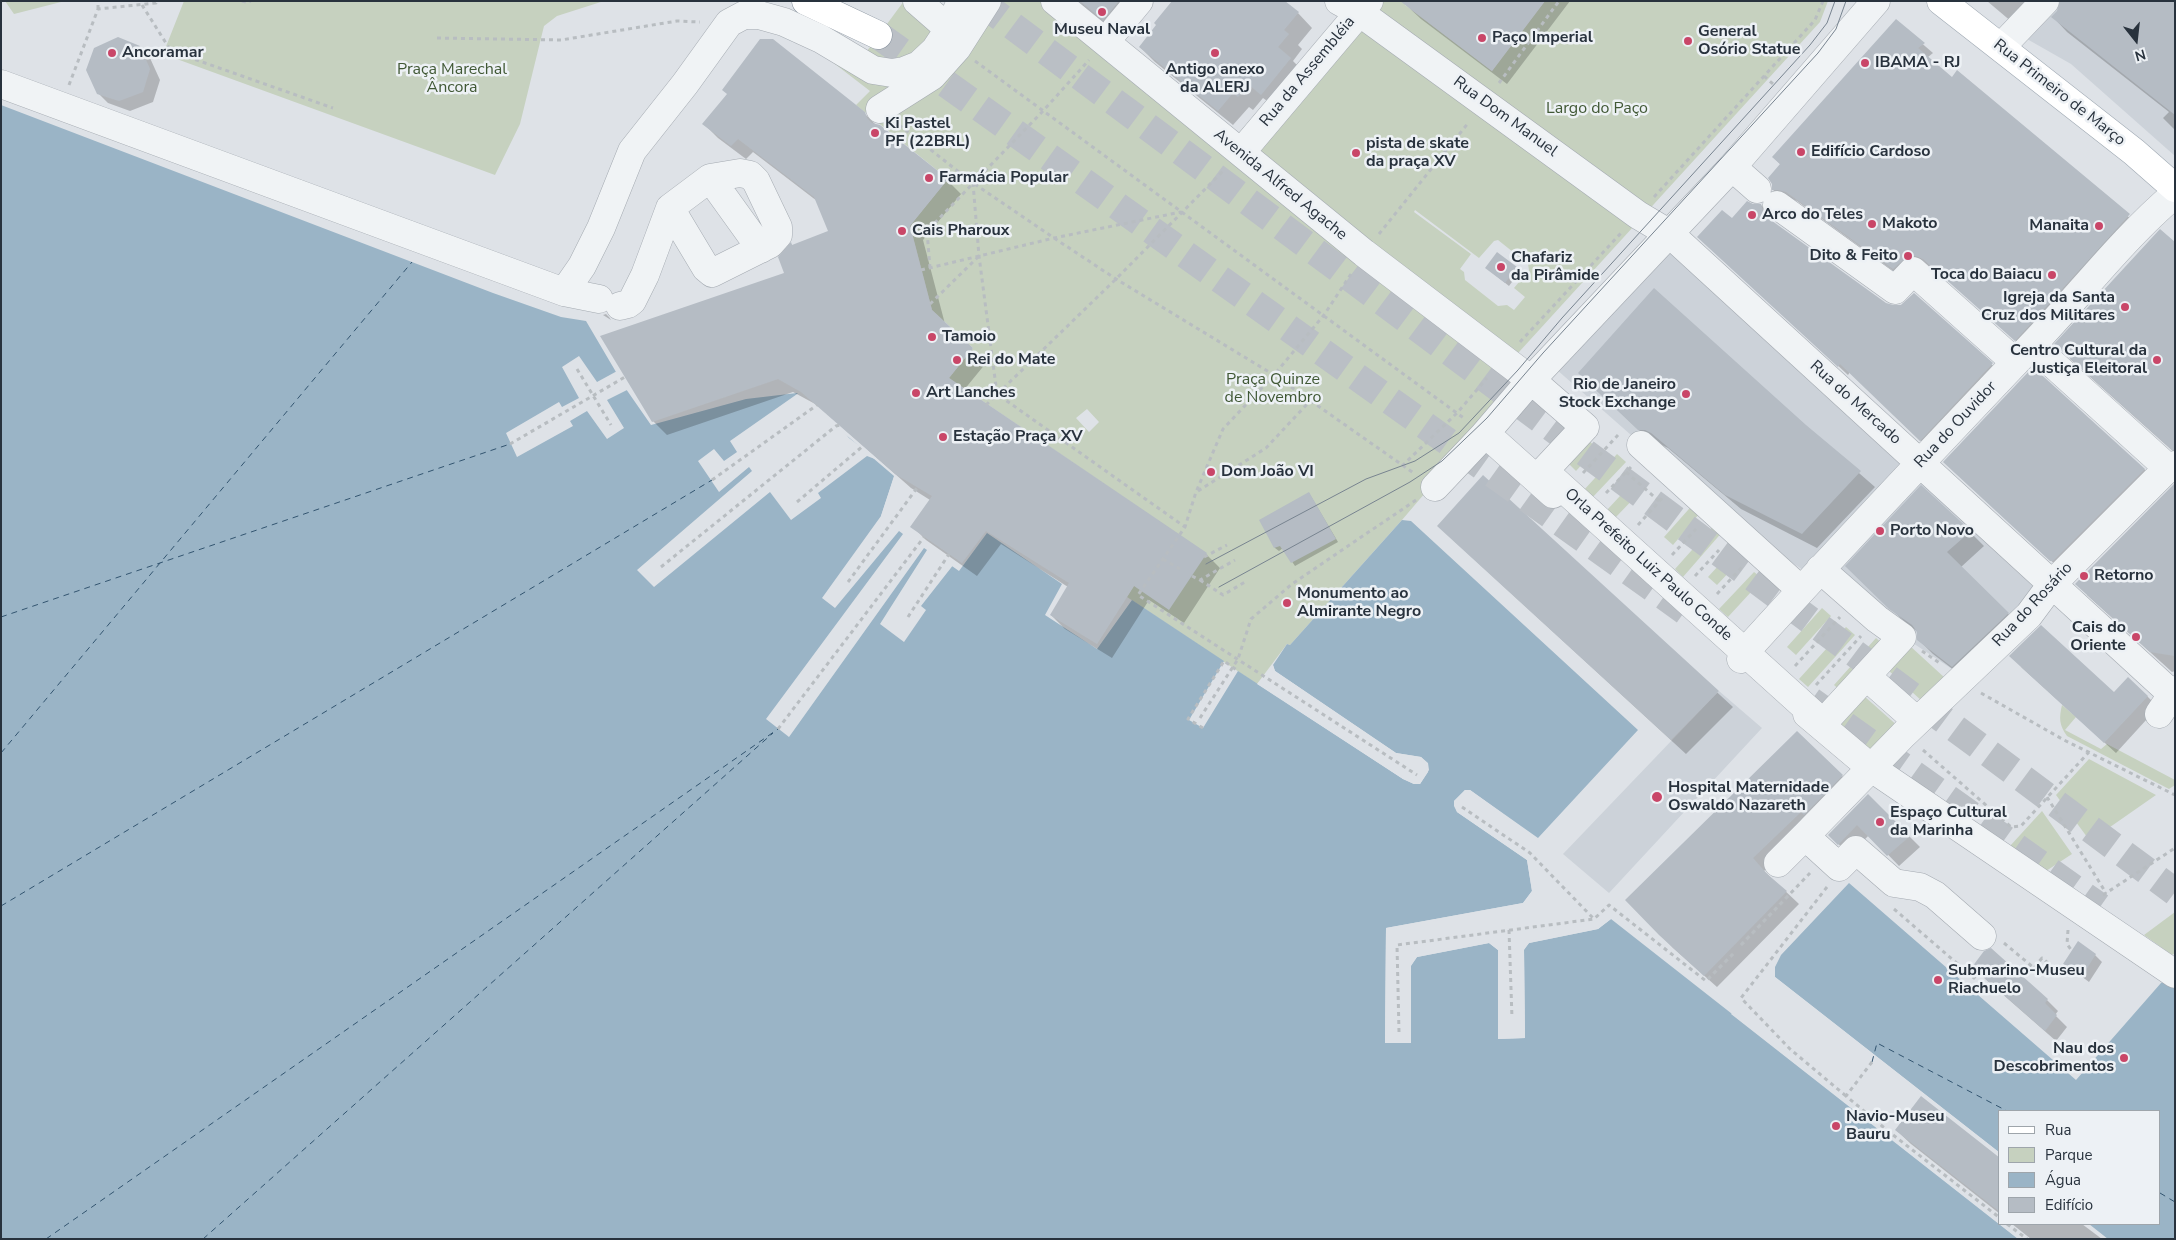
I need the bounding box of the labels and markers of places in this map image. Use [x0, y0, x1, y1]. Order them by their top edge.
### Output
marker: Museu Naval [1096, 6, 1108, 18]
place label: Museu Naval [1054, 20, 1150, 40]
place label: General Osório Statue [1698, 22, 1800, 60]
place label: Paço Imperial [1492, 28, 1593, 48]
marker: Paço Imperial [1476, 32, 1488, 44]
marker: General Osório Statue [1682, 35, 1694, 47]
place label: Ancoramar [122, 43, 204, 63]
marker: Ancoramar [106, 47, 118, 59]
marker: Antigo anexo da ALERJ [1209, 47, 1221, 59]
place label: IBAMA - RJ [1875, 53, 1960, 73]
marker: IBAMA - RJ [1859, 57, 1871, 69]
place label: Antigo anexo da ALERJ [1165, 60, 1265, 98]
place label: Ki Pastel PF (22BRL) [885, 114, 970, 152]
marker: Ki Pastel PF (22BRL) [869, 127, 881, 139]
place label: pista de skate da praça XV [1366, 134, 1469, 172]
place label: Edifício Cardoso [1811, 142, 1931, 162]
marker: Edifício Cardoso [1795, 146, 1807, 158]
marker: pista de skate da praça XV [1350, 147, 1362, 159]
place label: Farmácia Popular [939, 168, 1068, 188]
marker: Farmácia Popular [923, 172, 935, 184]
place label: Arco do Teles [1762, 205, 1863, 225]
marker: Arco do Teles [1746, 209, 1758, 221]
place label: Makoto [1882, 214, 1937, 234]
place label: Manaita [2029, 216, 2089, 236]
marker: Makoto [1866, 218, 1878, 230]
marker: Manaita [2093, 220, 2105, 232]
place label: Cais Pharoux [912, 221, 1009, 241]
marker: Cais Pharoux [896, 225, 908, 237]
place label: Dito & Feito [1809, 246, 1898, 266]
place label: Chafariz da Pirâmide [1511, 248, 1600, 286]
marker: Dito & Feito [1902, 250, 1914, 262]
marker: Chafariz da Pirâmide [1495, 261, 1507, 273]
place label: Toca do Baiacu [1931, 265, 2042, 285]
marker: Toca do Baiacu [2046, 269, 2058, 281]
place label: Igreja da Santa Cruz dos Militares [1981, 288, 2115, 326]
marker: Igreja da Santa Cruz dos Militares [2119, 301, 2131, 313]
place label: Tamoio [942, 327, 996, 347]
marker: Tamoio [926, 331, 938, 343]
place label: Centro Cultural da Justiça Eleitoral [2010, 341, 2147, 379]
place label: Rei do Mate [967, 350, 1055, 370]
marker: Rei do Mate [951, 354, 963, 366]
marker: Centro Cultural da Justiça Eleitoral [2151, 354, 2163, 366]
place label: Rio de Janeiro Stock Exchange [1559, 375, 1676, 413]
place label: Art Lanches [926, 383, 1016, 403]
marker: Art Lanches [910, 387, 922, 399]
marker: Rio de Janeiro Stock Exchange [1680, 388, 1692, 400]
place label: Estação Praça XV [953, 427, 1083, 447]
marker: Estação Praça XV [937, 431, 949, 443]
place label: Dom João VI [1221, 462, 1314, 482]
marker: Dom João VI [1205, 466, 1217, 478]
place label: Porto Novo [1890, 521, 1974, 541]
marker: Porto Novo [1874, 525, 1886, 537]
place label: Retorno [2094, 566, 2154, 586]
marker: Retorno [2078, 570, 2090, 582]
place label: Monumento ao Almirante Negro [1297, 584, 1421, 622]
marker: Monumento ao Almirante Negro [1281, 597, 1293, 609]
place label: Cais do Oriente [2070, 618, 2126, 656]
marker: Cais do Oriente [2130, 631, 2142, 643]
place label: Hospital Maternidade Oswaldo Nazareth [1668, 778, 1829, 816]
marker: Hospital Maternidade Oswaldo Nazareth [1650, 790, 1664, 804]
place label: Espaço Cultural da Marinha [1890, 803, 2007, 841]
marker: Espaço Cultural da Marinha [1874, 816, 1886, 828]
place label: Submarino-Museu Riachuelo [1948, 961, 2085, 999]
marker: Submarino-Museu Riachuelo [1932, 974, 1944, 986]
place label: Nau dos Descobrimentos [1994, 1039, 2114, 1077]
marker: Nau dos Descobrimentos [2118, 1052, 2130, 1064]
place label: Navio-Museu Bauru [1846, 1107, 1944, 1145]
marker: Navio-Museu Bauru [1830, 1120, 1842, 1132]

